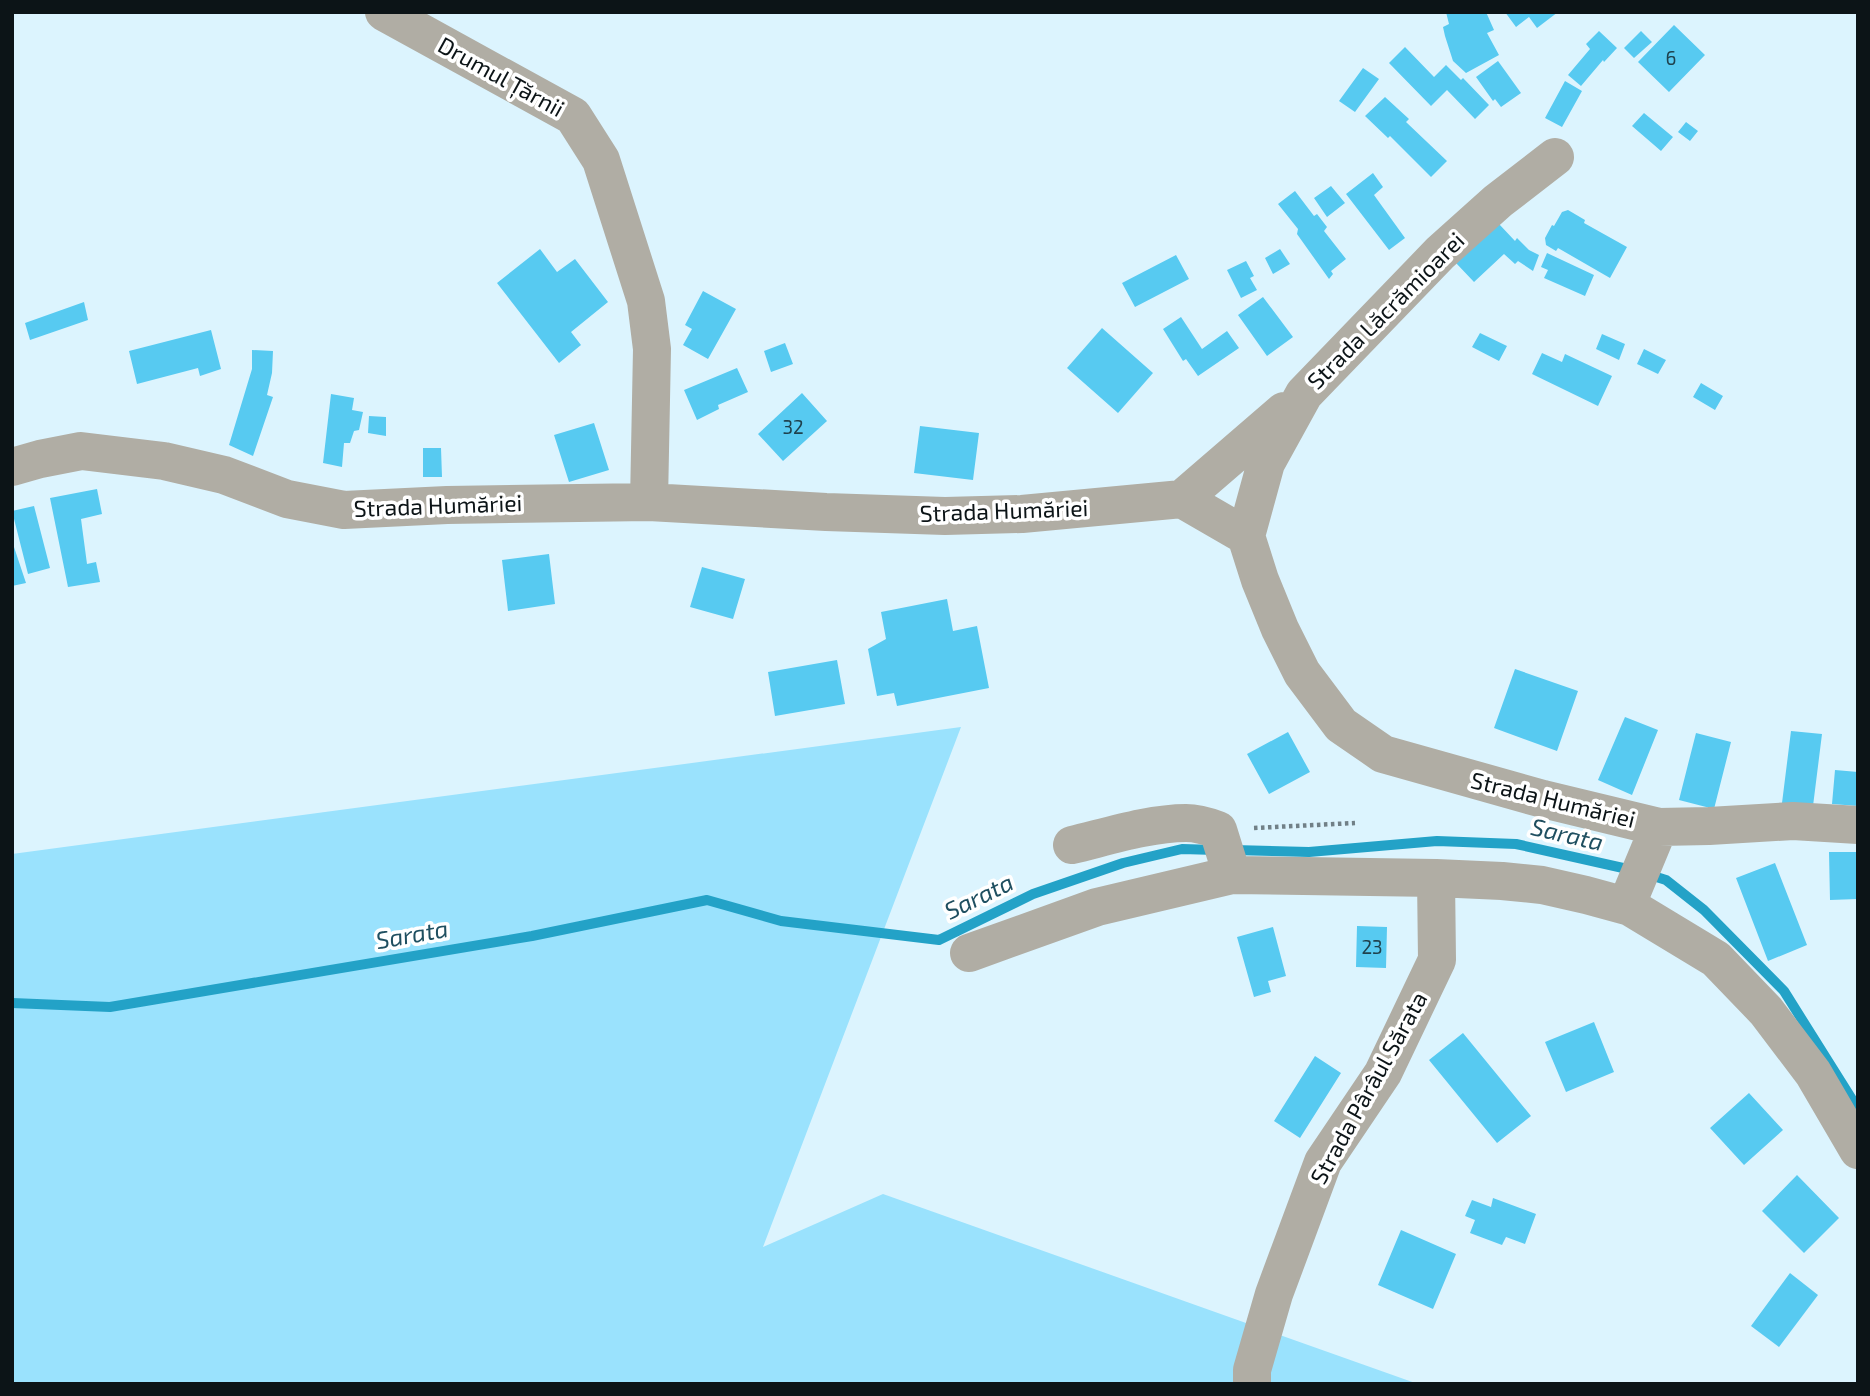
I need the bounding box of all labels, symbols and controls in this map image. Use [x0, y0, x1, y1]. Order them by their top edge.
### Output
street label: Drumul Țărnii [433, 30, 569, 124]
house number: 6 [1666, 46, 1676, 69]
street label: Strada Lăcrămioarei [1301, 226, 1470, 395]
house number: 32 [782, 415, 804, 438]
street label: Strada Humăriei [353, 488, 523, 522]
street label: Strada Humăriei [919, 493, 1089, 527]
street label: Strada Humăriei [1468, 765, 1638, 833]
water label: Sarata [1528, 811, 1606, 856]
water label: Sarata [939, 867, 1018, 925]
water label: Sarata [373, 913, 450, 954]
house number: 23 [1361, 935, 1383, 958]
street label: Strada Pârâul Sărata [1304, 986, 1433, 1189]

